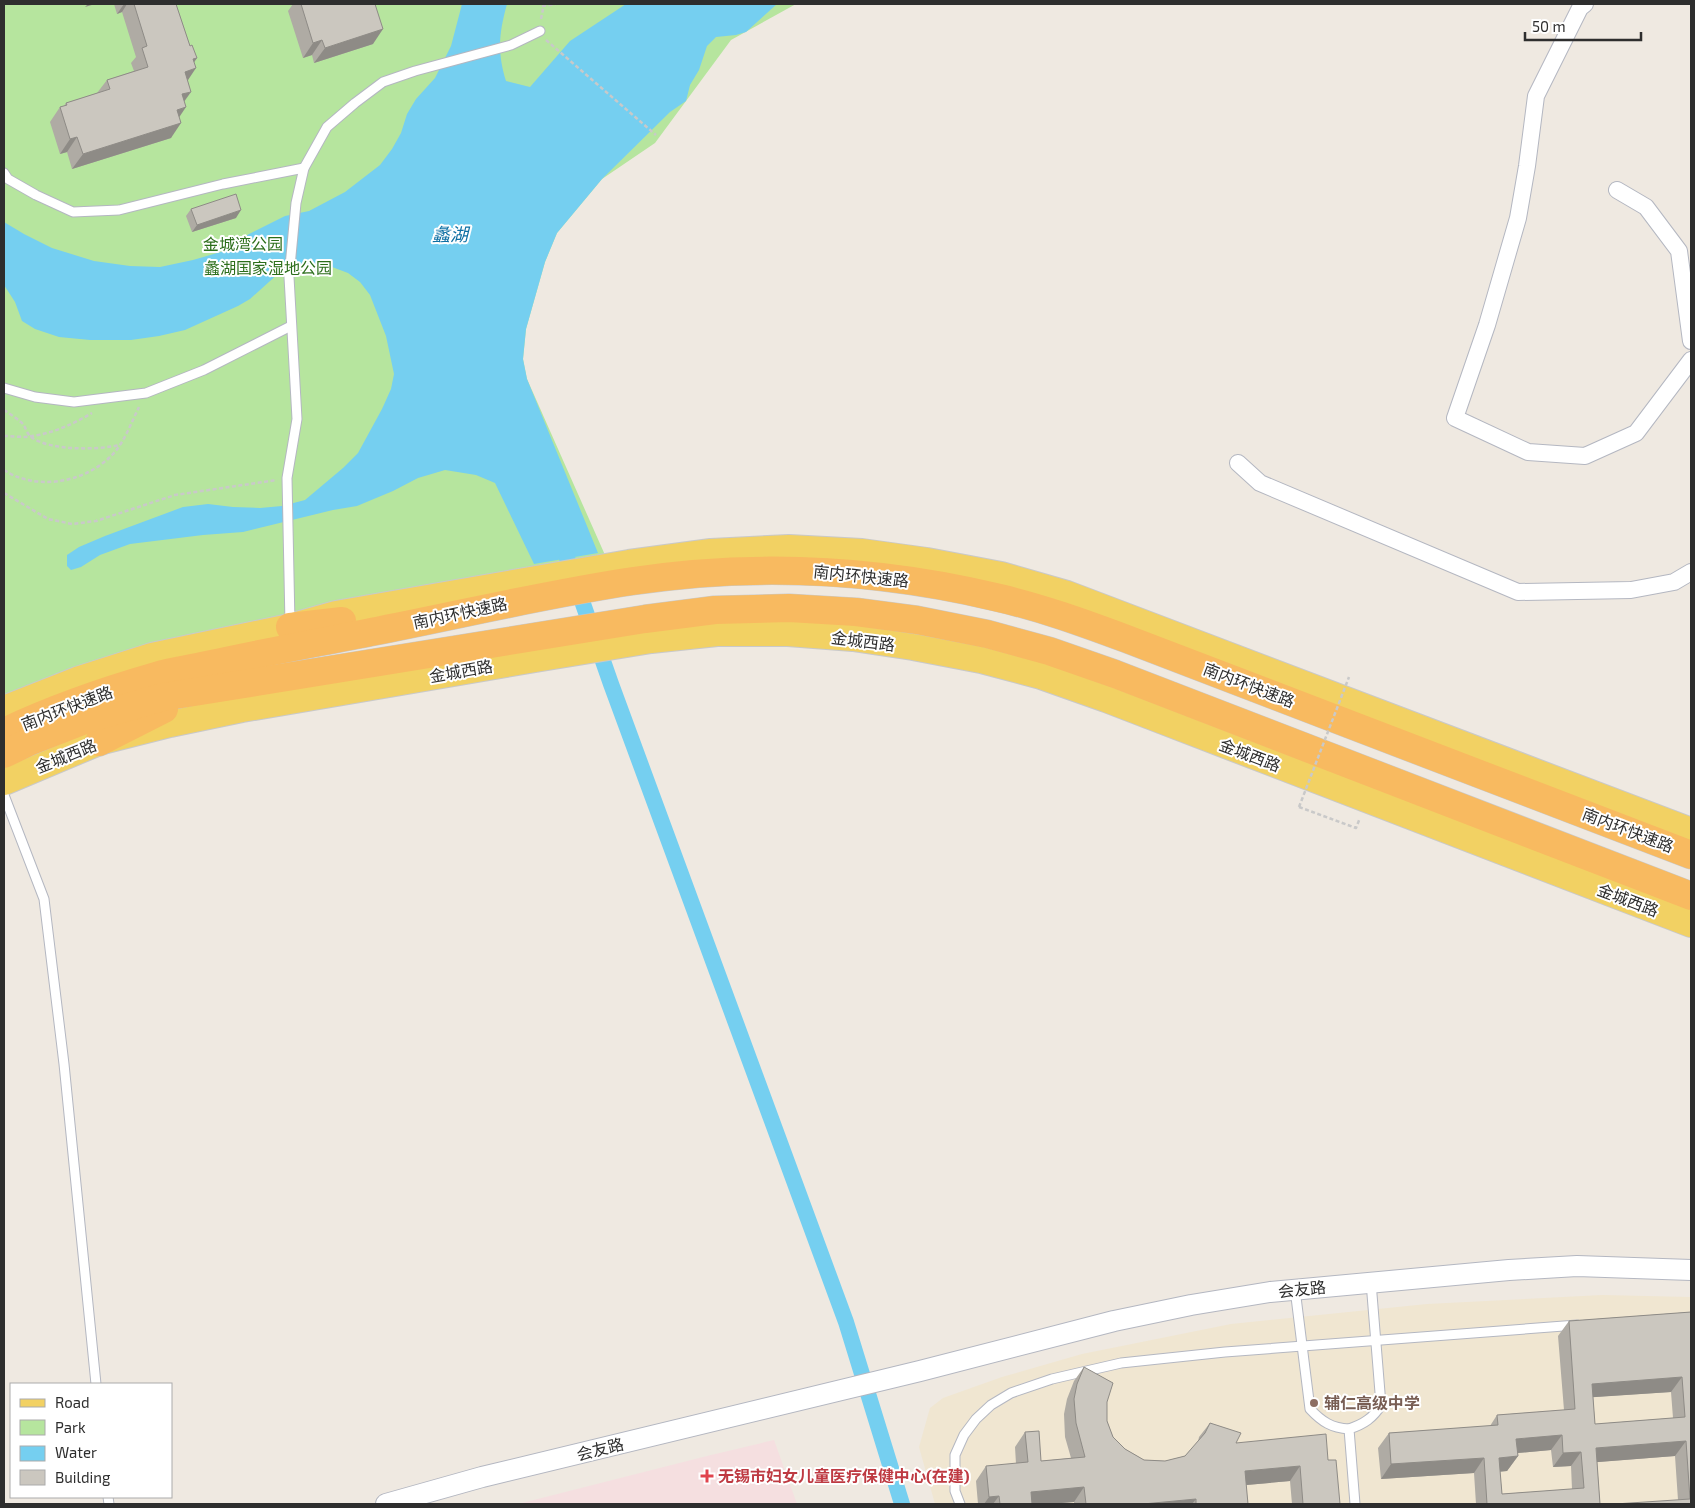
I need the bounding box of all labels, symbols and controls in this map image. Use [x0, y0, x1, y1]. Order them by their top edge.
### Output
scale bar [1525, 10, 1641, 42]
text: 50 m [1532, 17, 1566, 35]
water label: 蠡湖 [432, 223, 471, 245]
park label: 金城湾公园 [203, 234, 283, 253]
park label: 蠡湖国家湿地公园 [204, 258, 332, 277]
street label: 南内环快速路 [812, 561, 910, 590]
street label: 南内环快速路 [411, 593, 509, 632]
street label: 金城西路 [830, 627, 896, 654]
street label: 金城西路 [428, 656, 494, 685]
street label: 南内环快速路 [1201, 658, 1297, 711]
street label: 南内环快速路 [19, 681, 115, 734]
street label: 金城西路 [1217, 734, 1283, 775]
street label: 金城西路 [33, 735, 99, 776]
street label: 南内环快速路 [1580, 803, 1676, 856]
street label: 金城西路 [1595, 879, 1661, 920]
street label: 会友路 [1277, 1277, 1327, 1300]
legend [10, 1383, 172, 1498]
text: Road [55, 1393, 90, 1411]
place label: 辅仁高级中学 [1324, 1393, 1420, 1412]
marker: 辅仁高级中学 [1308, 1397, 1320, 1409]
text: Park [55, 1418, 86, 1436]
street label: 会友路 [574, 1433, 625, 1464]
text: Water [55, 1443, 97, 1461]
place label: 无锡市妇女儿童医疗保健中心(在建) [718, 1466, 970, 1485]
text: Building [55, 1468, 111, 1486]
marker: 无锡市妇女儿童医疗保健中心(在建) [700, 1469, 714, 1483]

